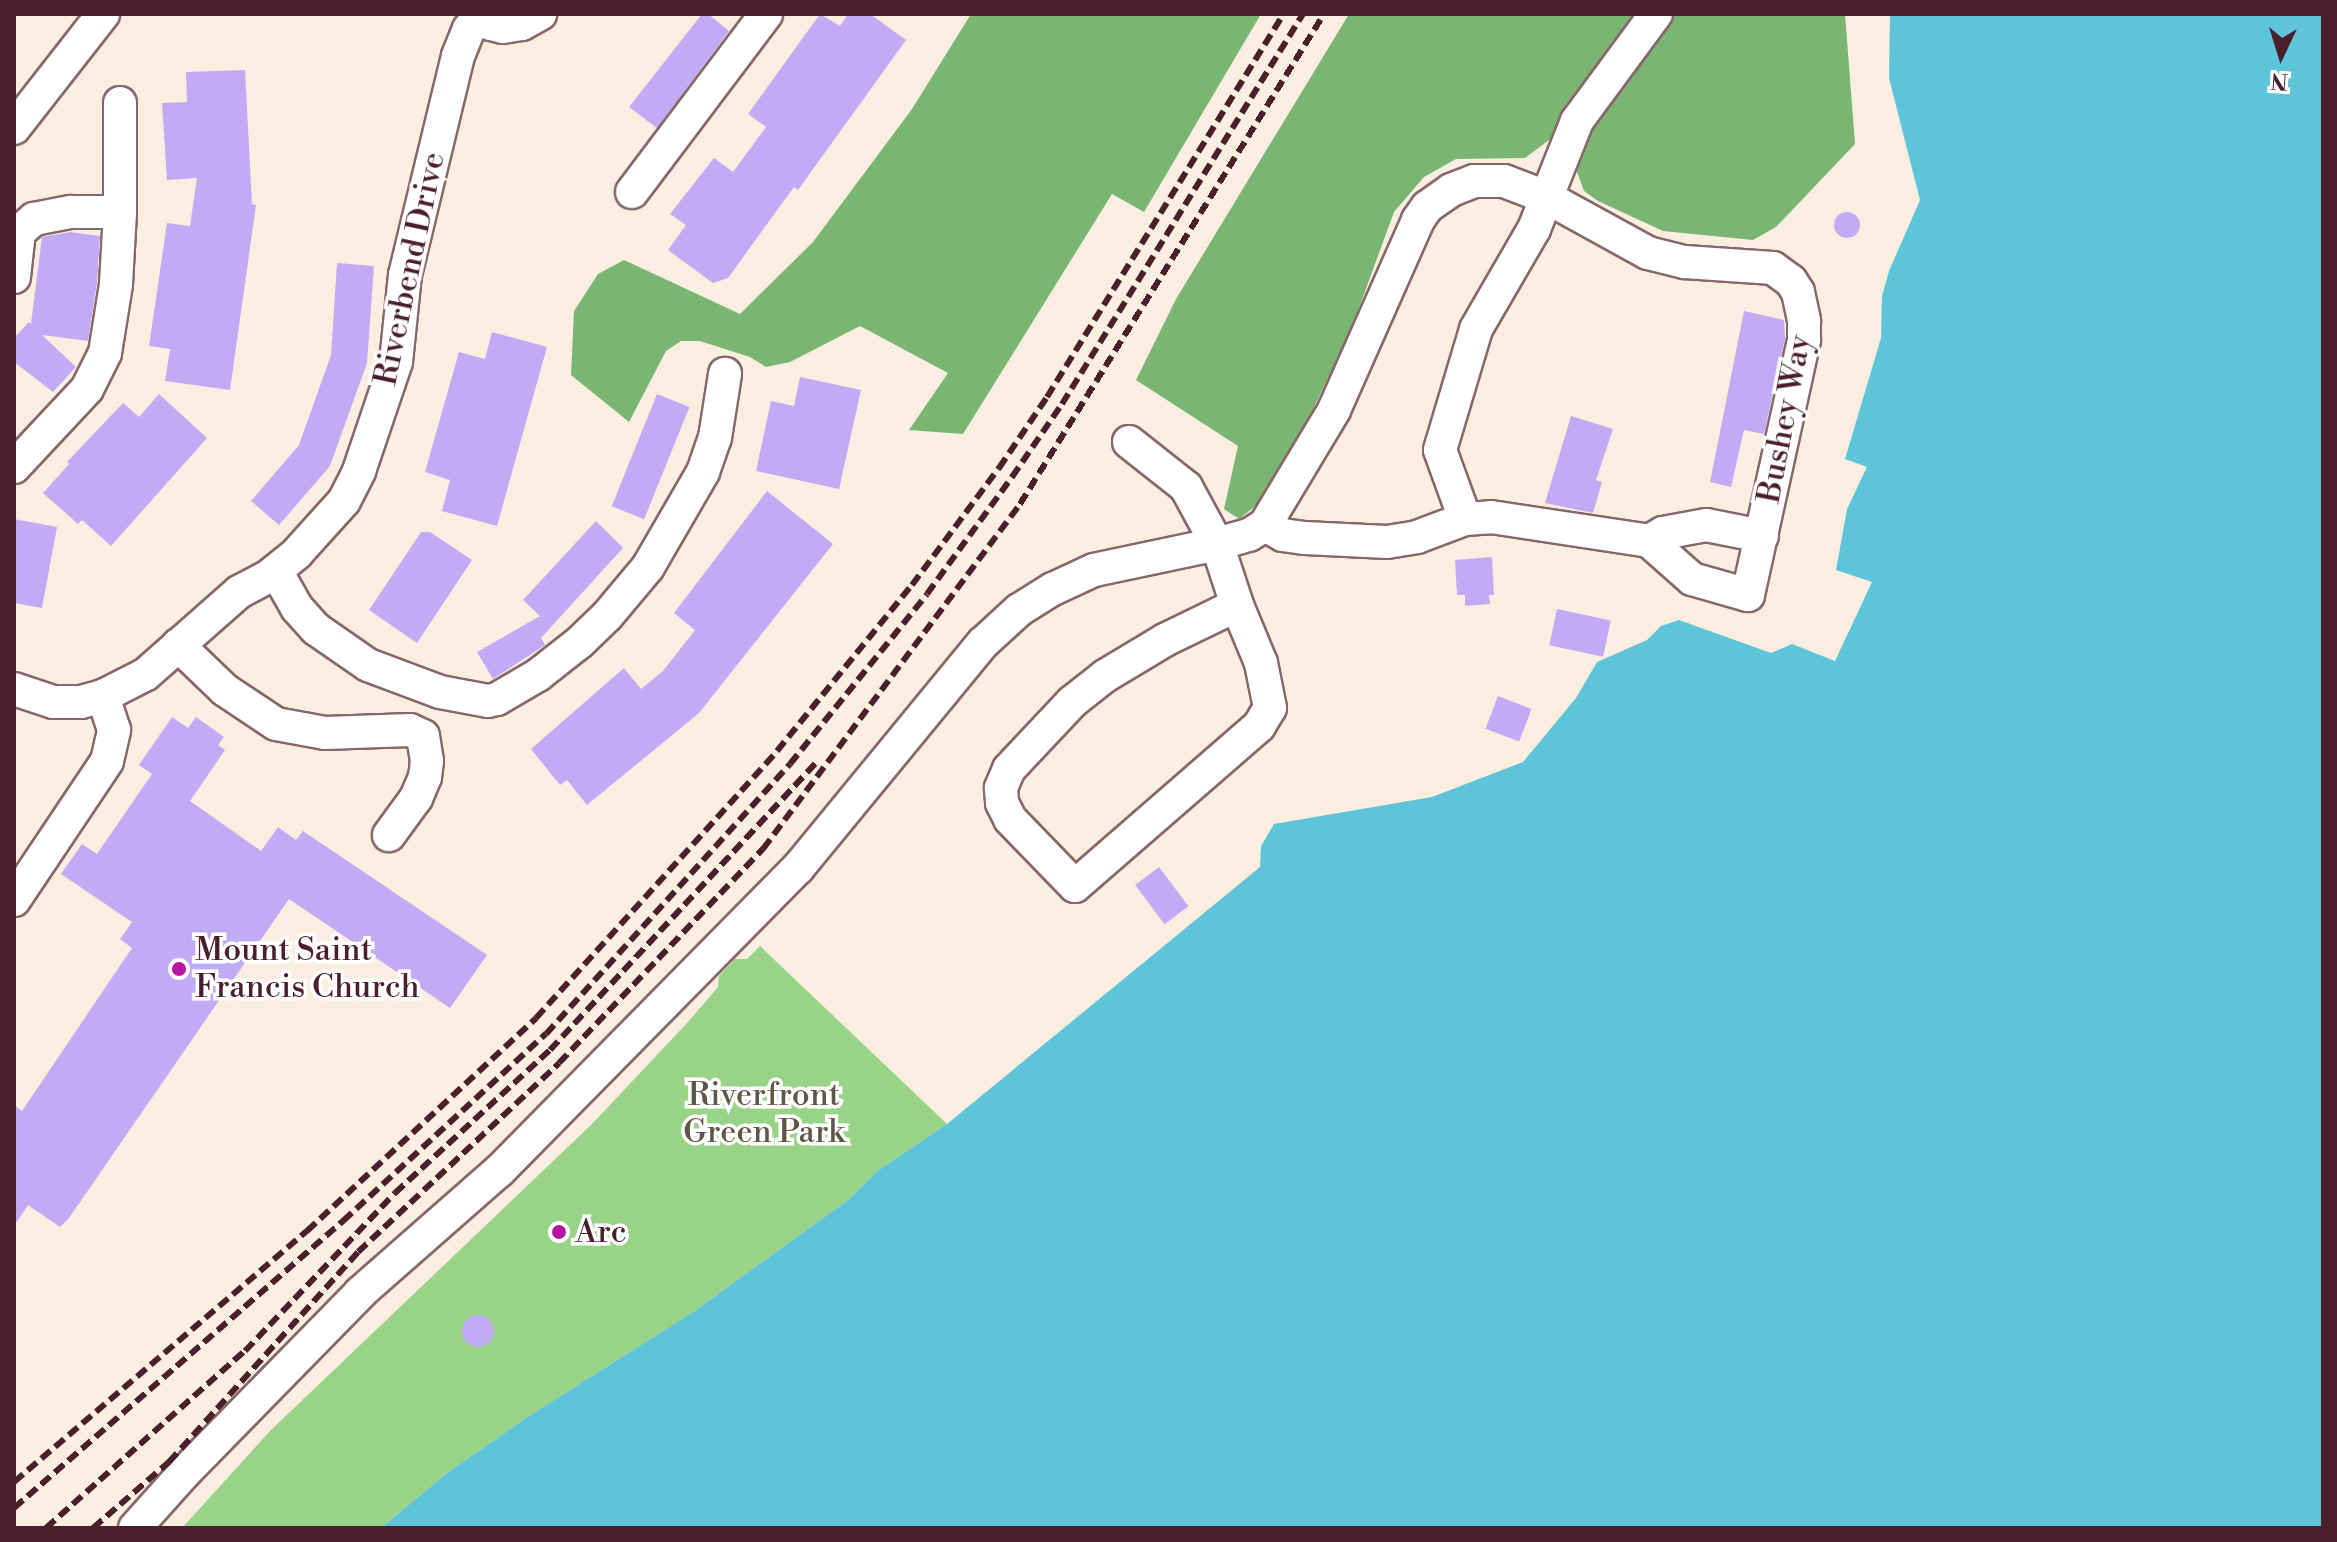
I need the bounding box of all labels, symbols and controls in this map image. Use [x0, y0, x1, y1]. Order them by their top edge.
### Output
north arrow [2241, 16, 2321, 96]
text: N [2270, 66, 2289, 95]
street label: Riverbend Drive [367, 149, 453, 389]
street label: Bushey Way [1750, 332, 1820, 506]
place label: Mount Saint Francis Church [195, 932, 420, 1007]
marker: Mount Saint Francis Church [170, 960, 188, 978]
park label: Riverfront Green Park [683, 1077, 845, 1152]
place label: Arc [575, 1213, 627, 1251]
marker: Arc [550, 1223, 568, 1241]

